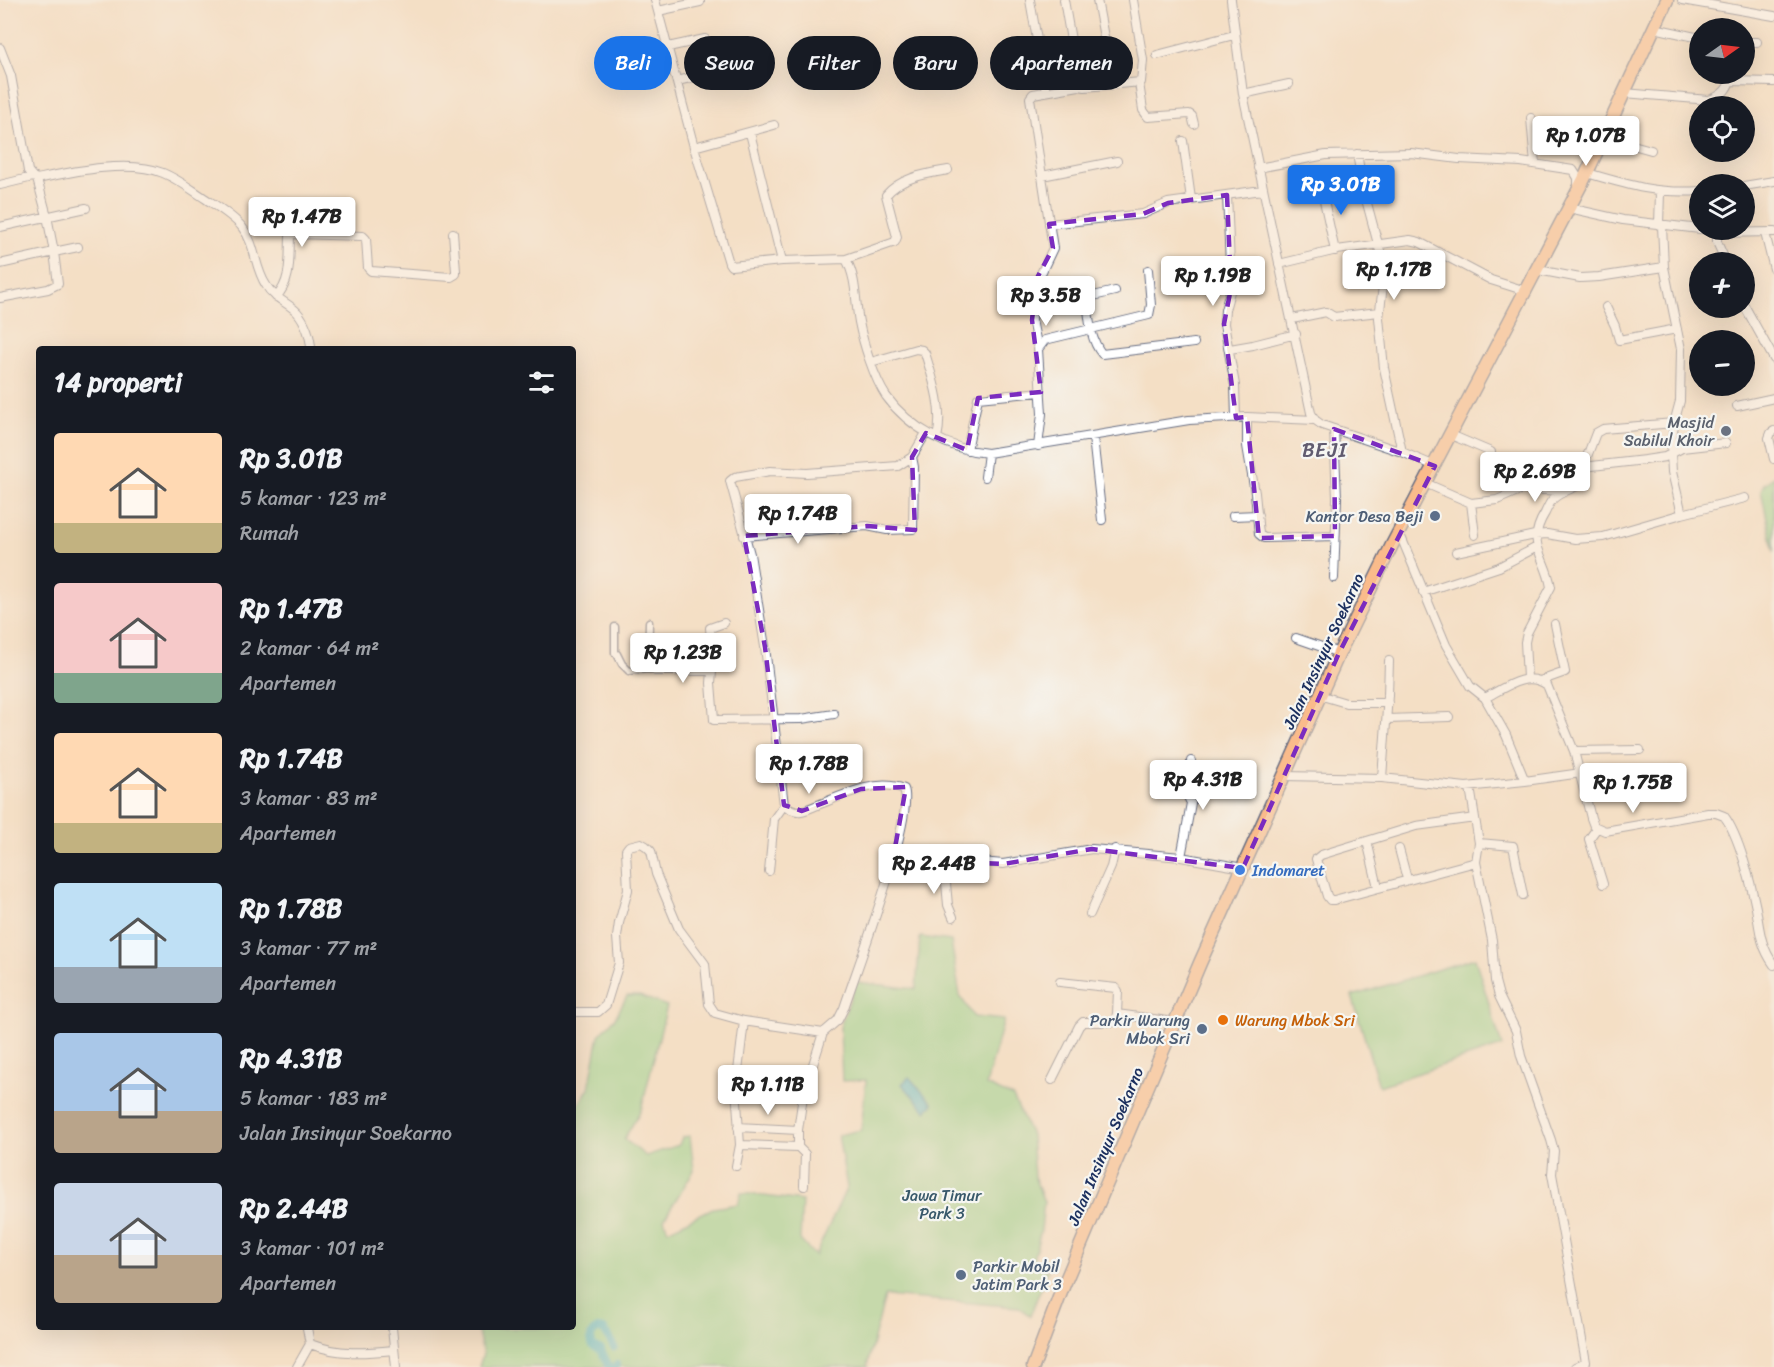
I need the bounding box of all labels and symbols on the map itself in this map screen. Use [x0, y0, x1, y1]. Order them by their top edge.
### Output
north arrow [1689, 18, 1755, 84]
pin: Rp 1.07B [1524, 116, 1648, 167]
pin: Rp 3.01B [1279, 165, 1403, 216]
pin: Rp 1.47B [240, 197, 364, 248]
pin: Rp 1.17B [1332, 250, 1456, 301]
pin: Rp 1.19B [1151, 256, 1275, 307]
pin: Rp 3.5B [991, 276, 1101, 327]
place label: Masjid Sabilul Khoir [1624, 408, 1716, 455]
marker: Masjid Sabilul Khoir [1719, 424, 1733, 438]
district label: BEJI [1302, 433, 1348, 468]
pin: Rp 2.69B [1473, 452, 1597, 503]
pin: Rp 1.74B [736, 494, 860, 545]
place label: Kantor Desa Beji [1306, 502, 1424, 531]
marker: Kantor Desa Beji [1428, 509, 1442, 523]
street label: Jalan Insinyur Soekarno [1274, 568, 1372, 735]
pin: Rp 1.23B [621, 633, 745, 684]
pin: Rp 1.78B [747, 744, 871, 795]
pin: Rp 4.31B [1141, 760, 1265, 811]
pin: Rp 1.75B [1571, 763, 1695, 814]
pin: Rp 2.44B [872, 844, 996, 895]
place label: Indomaret [1251, 856, 1325, 885]
marker: Indomaret [1233, 863, 1247, 877]
place label: Parkir Warung Mbok Sri [1090, 1006, 1191, 1053]
place label: Warung Mbok Sri [1235, 1006, 1355, 1035]
marker: Warung Mbok Sri [1216, 1013, 1230, 1027]
marker: Parkir Warung Mbok Sri [1195, 1022, 1209, 1036]
street label: Jalan Insinyur Soekarno [1059, 1062, 1152, 1231]
pin: Rp 1.11B [706, 1065, 830, 1116]
park label: Jawa Timur Park 3 [901, 1181, 983, 1228]
place label: Parkir Mobil Jatim Park 3 [972, 1252, 1062, 1299]
marker: Parkir Mobil Jatim Park 3 [954, 1268, 968, 1282]

